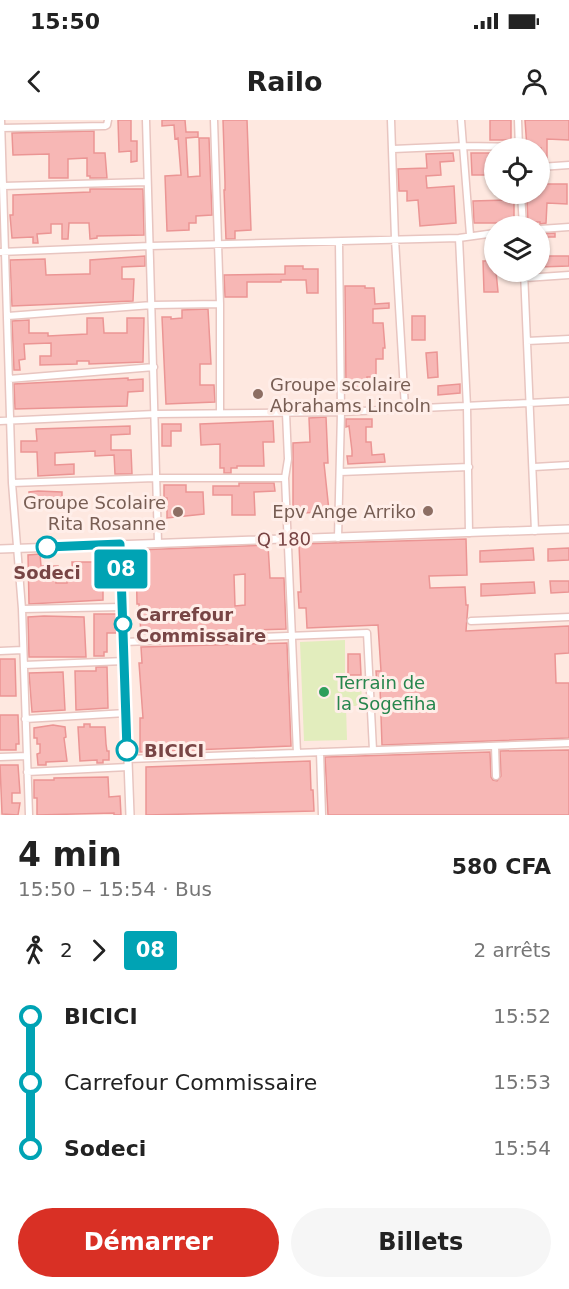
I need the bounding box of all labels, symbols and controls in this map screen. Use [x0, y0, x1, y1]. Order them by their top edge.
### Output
text: 15:50 [30, 9, 100, 34]
icon: back [18, 65, 51, 98]
icon: person [518, 65, 551, 98]
text: Railo [246, 66, 323, 97]
map controls [484, 138, 550, 282]
button: locate [484, 138, 550, 204]
button: layers [484, 216, 550, 282]
place label: Groupe scolaire Abrahams Lincoln [270, 374, 431, 416]
marker: Groupe scolaire Abrahams Lincoln [251, 387, 265, 401]
place label: Groupe Scolaire Rita Rosanne [23, 492, 166, 534]
place label: Epv Ange Arriko [272, 501, 416, 522]
marker: Epv Ange Arriko [421, 504, 435, 518]
marker: Groupe Scolaire Rita Rosanne [171, 505, 185, 519]
street label: Q 180 [257, 528, 311, 550]
marker: Sodeci [36, 536, 58, 558]
line badge: 08 [94, 550, 148, 588]
text: 08 [106, 557, 136, 581]
place label: Sodeci [13, 562, 81, 583]
place label: Carrefour Commissaire [136, 604, 266, 646]
marker: Carrefour Commissaire [114, 615, 132, 633]
place label: Terrain de la Sogefiha [335, 672, 436, 714]
marker: Terrain de la Sogefiha [317, 685, 331, 699]
marker: BICICI [116, 739, 138, 761]
place label: BICICI [144, 740, 204, 761]
text: 4 min [18, 835, 122, 874]
text: 580 CFA [452, 854, 551, 879]
text: 15:50 – 15:54 · Bus [18, 877, 212, 901]
icon: walk [18, 934, 51, 967]
icon: forward [82, 934, 115, 967]
text: 2 [60, 938, 73, 962]
text: 08 [136, 938, 165, 962]
text: 2 arrêts [473, 938, 551, 962]
text: BICICI [64, 1004, 138, 1029]
text: 15:52 [493, 1004, 551, 1028]
text: Carrefour Commissaire [64, 1070, 317, 1095]
text: 15:53 [493, 1070, 551, 1094]
text: Sodeci [64, 1136, 146, 1161]
text: 15:54 [493, 1136, 551, 1160]
button: Démarrer [18, 1208, 279, 1277]
button: Billets [291, 1208, 551, 1277]

